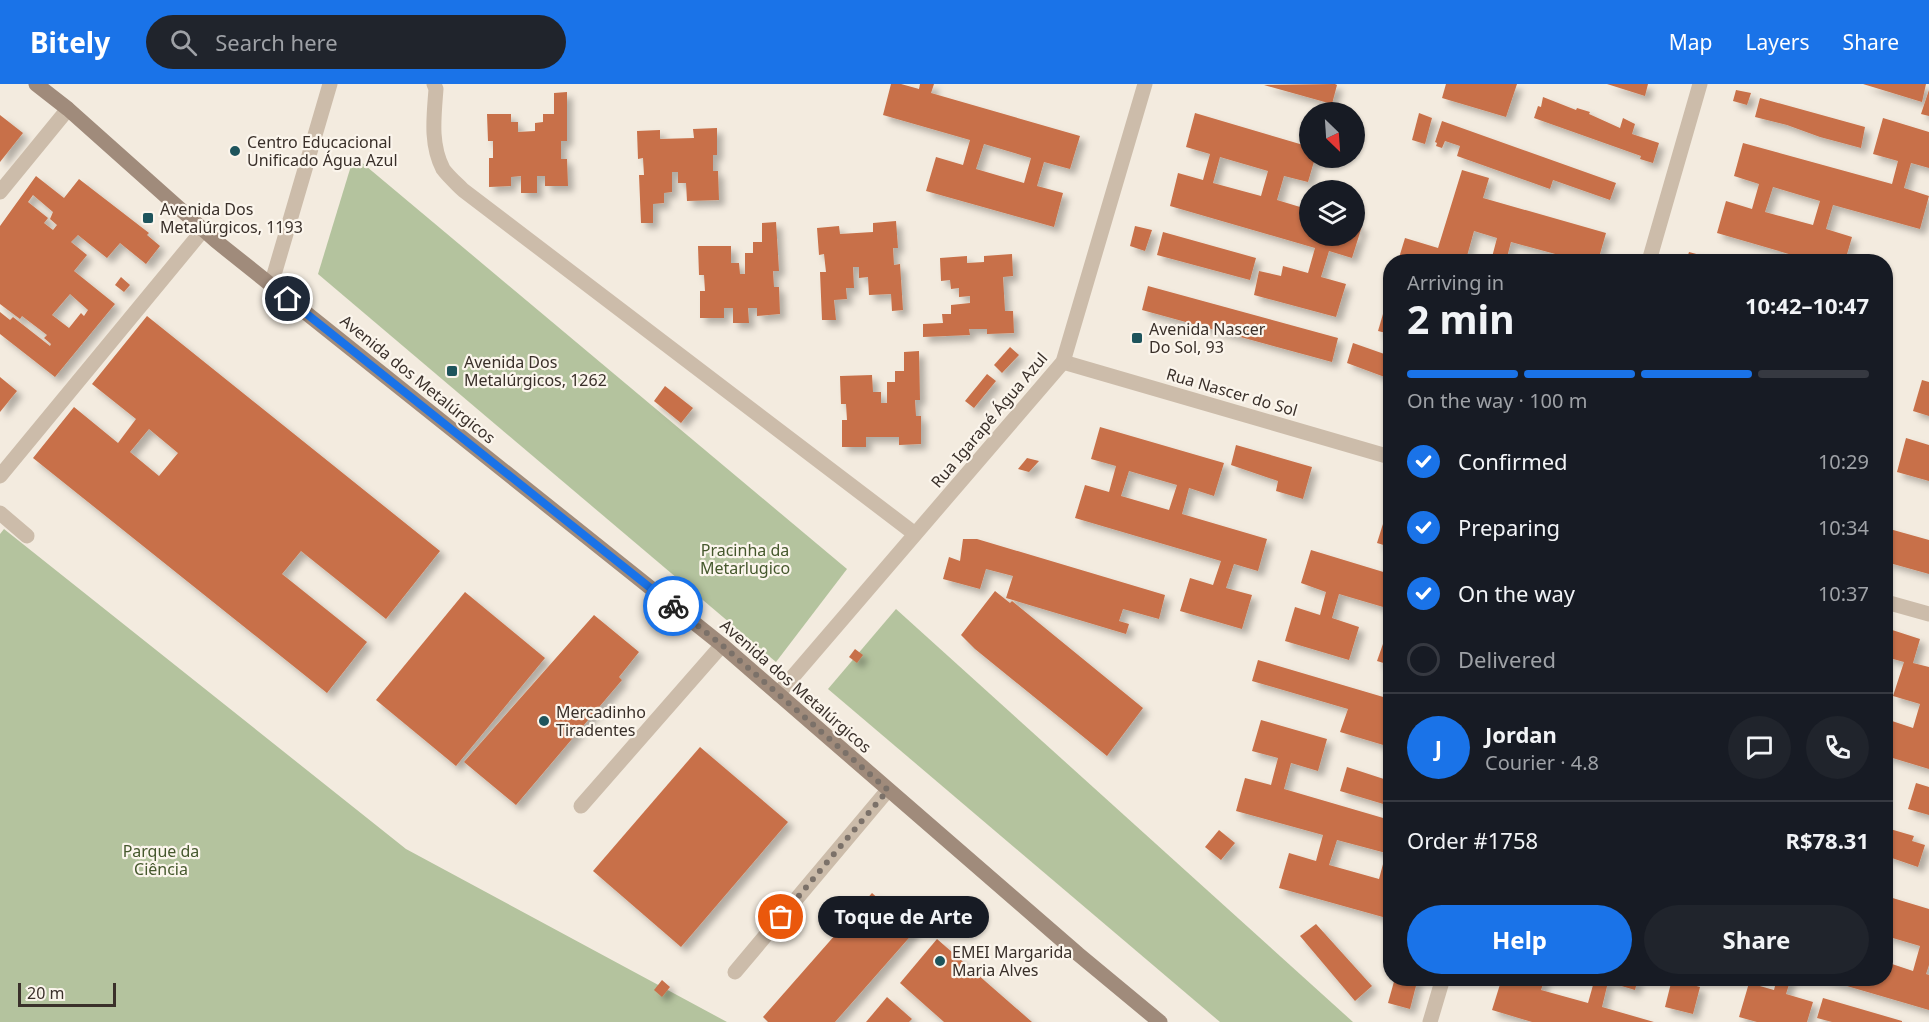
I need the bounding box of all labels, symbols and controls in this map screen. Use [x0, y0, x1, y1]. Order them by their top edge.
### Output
search box [146, 15, 566, 69]
text: Bitely [30, 23, 110, 61]
icon: search [167, 26, 200, 59]
text: Search here [215, 27, 338, 57]
text: Map [1669, 28, 1713, 56]
text: Layers [1746, 28, 1810, 56]
text: Share [1843, 28, 1899, 56]
north arrow [1299, 102, 1365, 168]
map controls [1299, 102, 1365, 246]
place label: Centro Educacional Unificado Água Azul [247, 131, 398, 171]
marker: Centro Educacional Unificado Água Azul [228, 144, 242, 158]
button: layers [1299, 180, 1365, 246]
place label: Avenida Dos Metalúrgicos, 1193 [160, 198, 303, 238]
marker: Avenida Dos Metalúrgicos, 1193 [141, 211, 155, 225]
text: Arriving in [1407, 269, 1504, 296]
pin [262, 273, 313, 324]
icon: home [271, 282, 304, 315]
text: 10:42–10:47 [1745, 290, 1869, 320]
text: 2 min [1407, 292, 1514, 345]
street label: Avenida dos Metalúrgicos [336, 310, 500, 448]
place label: Avenida Nascer Do Sol, 93 [1149, 318, 1266, 358]
marker: Avenida Nascer Do Sol, 93 [1130, 331, 1144, 345]
street label: Rua Igarapé Água Azul [926, 348, 1052, 492]
place label: Avenida Dos Metalúrgicos, 1262 [464, 351, 607, 391]
street label: Rua Nascer do Sol [1164, 363, 1300, 421]
marker: Avenida Dos Metalúrgicos, 1262 [445, 364, 459, 378]
text: On the way · 100 m [1407, 387, 1587, 414]
icon: check [1407, 445, 1440, 478]
text: Confirmed [1458, 446, 1568, 476]
text: 10:29 [1818, 448, 1869, 475]
icon: check [1407, 511, 1440, 544]
text: Preparing [1458, 512, 1560, 542]
text: 10:34 [1818, 514, 1869, 541]
park label: Pracinha da Metarlugico [700, 539, 790, 579]
courier [643, 576, 703, 636]
icon: check [1407, 577, 1440, 610]
text: On the way [1458, 578, 1575, 608]
text: 10:37 [1818, 580, 1869, 607]
icon: bike [657, 590, 690, 623]
street label: Avenida dos Metalúrgicos [716, 614, 876, 758]
text: Delivered [1458, 644, 1556, 674]
place label: Mercadinho Tiradentes [556, 701, 646, 741]
marker: Mercadinho Tiradentes [537, 714, 551, 728]
button: chat [1728, 716, 1791, 779]
button: phone [1806, 716, 1869, 779]
text: Jordan [1485, 719, 1557, 749]
text: J [1435, 732, 1442, 762]
text: Courier · 4.8 [1485, 749, 1599, 776]
text: Order #1758 [1407, 825, 1538, 855]
text: R$78.31 [1785, 825, 1869, 855]
park label: Parque da Ciência [123, 840, 199, 880]
pin [755, 891, 806, 942]
callout: Toque de Arte [817, 896, 988, 938]
icon: bag [764, 900, 797, 933]
text: Toque de Arte [834, 903, 973, 930]
button: Help [1407, 905, 1632, 974]
button: Share [1644, 905, 1869, 974]
place label: EMEI Margarida Maria Alves [952, 941, 1072, 981]
marker: EMEI Margarida Maria Alves [933, 954, 947, 968]
scale bar [18, 980, 116, 1008]
text: 20 m [27, 982, 64, 1004]

